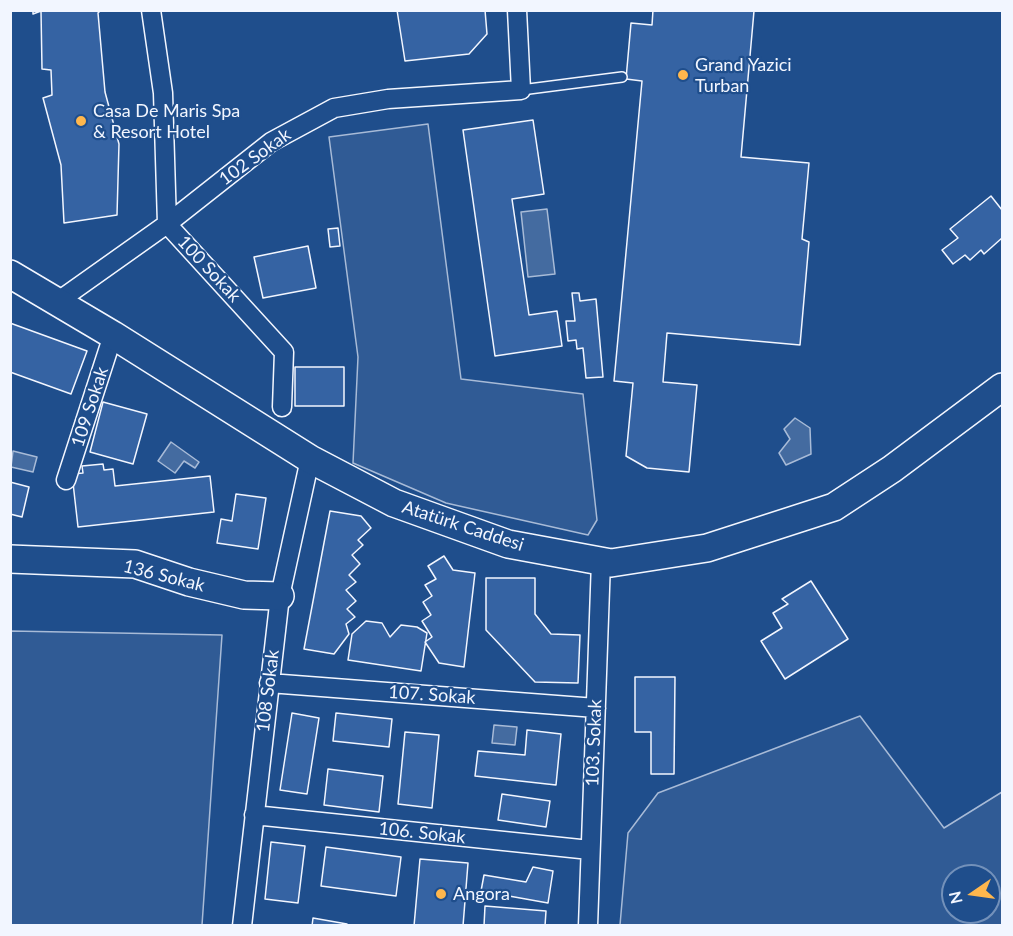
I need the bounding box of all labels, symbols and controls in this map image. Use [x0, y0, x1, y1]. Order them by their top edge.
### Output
place label: Grand Yazici Turban [695, 54, 792, 97]
marker: Grand Yazici Turban [676, 68, 690, 82]
place label: Casa De Maris Spa & Resort Hotel [93, 100, 240, 142]
marker: Casa De Maris Spa & Resort Hotel [74, 114, 88, 128]
street label: 102 Sokak [215, 124, 295, 190]
street label: 100 Sokak [173, 231, 245, 307]
street label: 109 Sokak [67, 364, 113, 450]
street label: Atatürk Caddesi [400, 496, 526, 556]
street label: 136 Sokak [121, 555, 207, 597]
street label: 108 Sokak [252, 648, 284, 734]
street label: 107. Sokak [388, 681, 476, 709]
street label: 103. Sokak [582, 699, 606, 787]
street label: 106. Sokak [377, 818, 467, 848]
north arrow [941, 864, 1001, 924]
place label: Angora [453, 883, 510, 905]
marker: Angora [434, 887, 448, 901]
text: N [944, 890, 966, 906]

